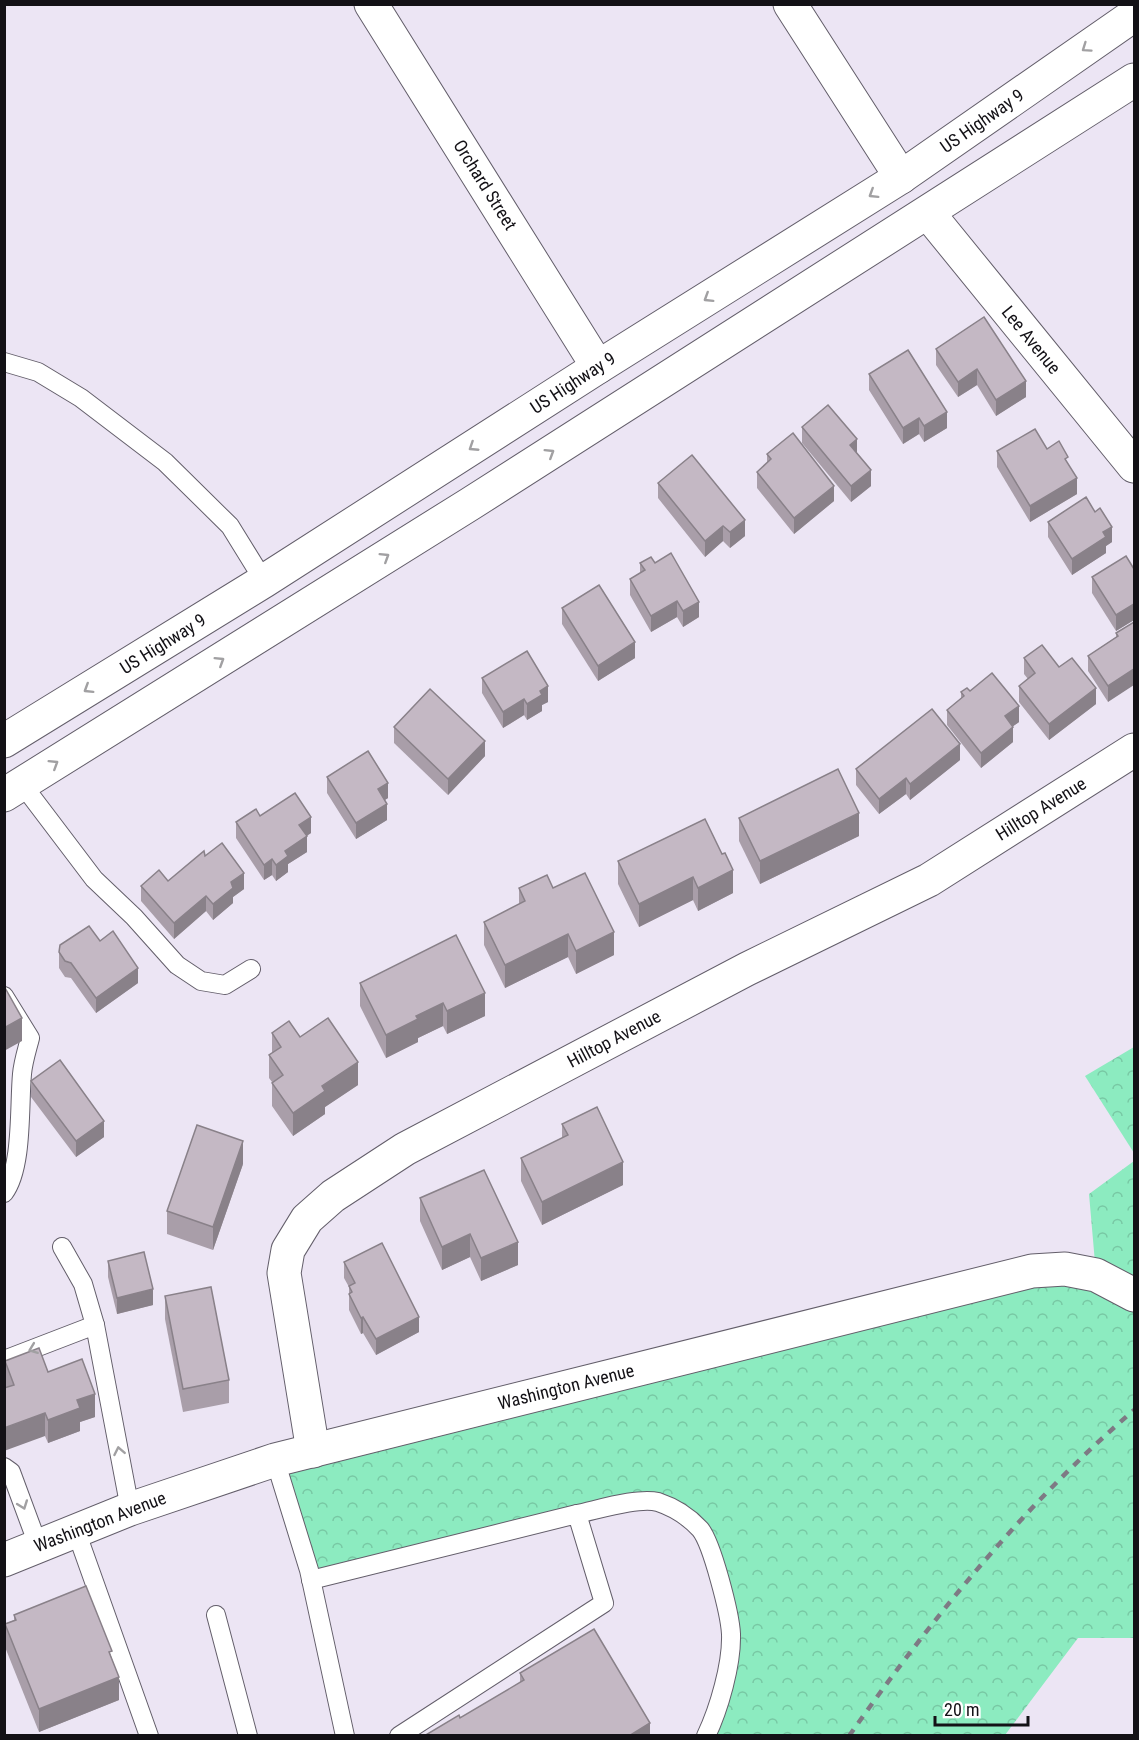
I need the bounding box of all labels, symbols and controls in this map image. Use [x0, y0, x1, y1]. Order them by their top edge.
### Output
one-way arrow [1082, 41, 1093, 52]
street label: US Highway 9 [936, 84, 1028, 157]
street label: Orchard Street [449, 136, 521, 234]
one-way arrow [869, 187, 880, 198]
one-way arrow [704, 290, 714, 302]
street label: Lee Avenue [998, 301, 1065, 378]
street label: US Highway 9 [526, 347, 619, 418]
one-way arrow [469, 440, 479, 452]
one-way arrow [544, 449, 554, 461]
one-way arrow [379, 553, 389, 565]
street label: US Highway 9 [116, 609, 209, 678]
one-way arrow [214, 656, 224, 668]
one-way arrow [84, 682, 94, 694]
one-way arrow [48, 760, 58, 772]
street label: Hilltop Avenue [992, 772, 1090, 845]
street label: Hilltop Avenue [564, 1005, 664, 1072]
one-way arrow [28, 1342, 39, 1354]
street label: Washington Avenue [496, 1359, 636, 1414]
one-way arrow [113, 1446, 126, 1456]
street label: Washington Avenue [31, 1487, 169, 1556]
one-way arrow [16, 1499, 29, 1510]
scale bar [935, 1689, 1028, 1727]
text: 20 m [944, 1699, 979, 1720]

